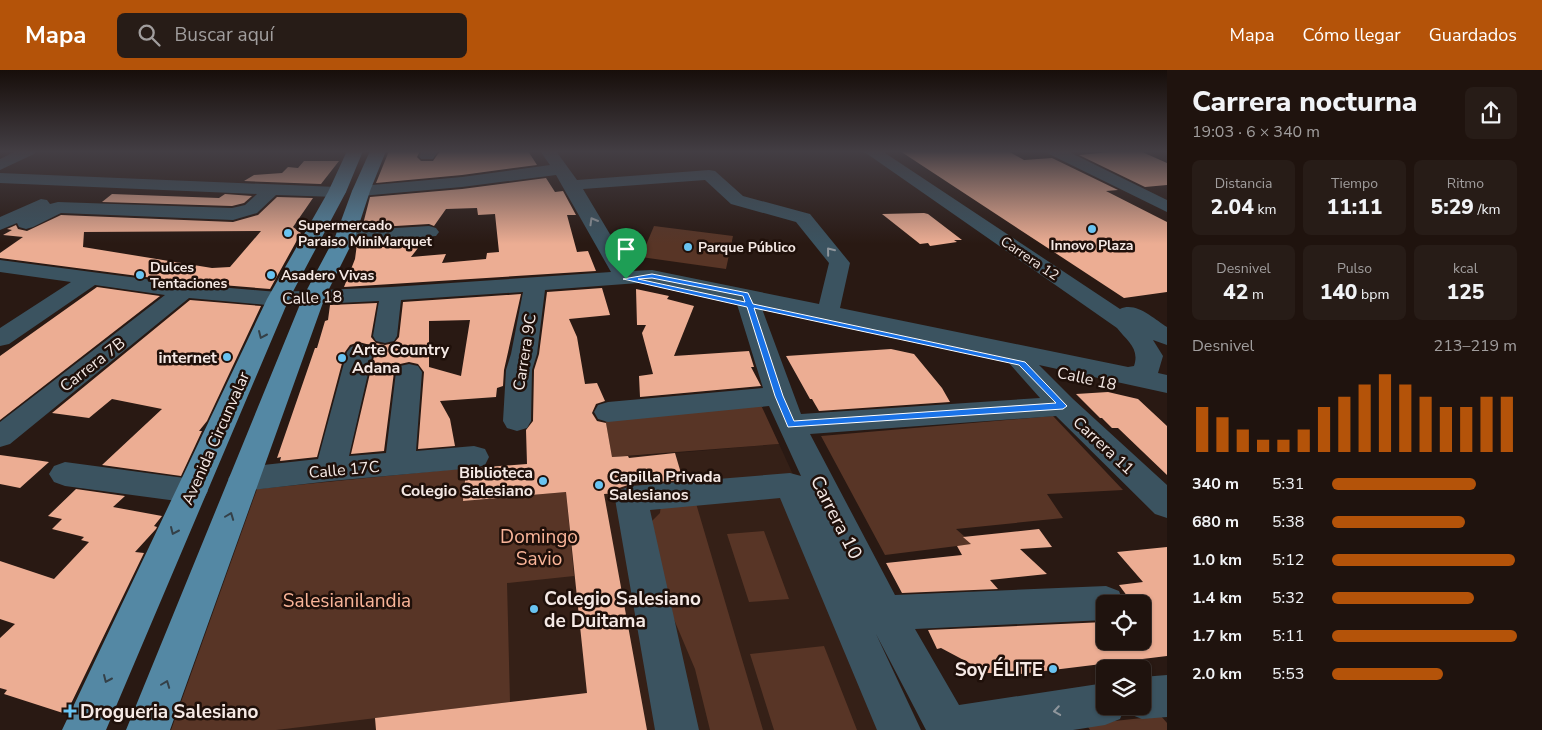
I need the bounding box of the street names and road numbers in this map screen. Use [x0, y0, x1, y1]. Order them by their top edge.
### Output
street label: Carrera 12 [997, 232, 1063, 285]
street label: Calle 18 [282, 286, 343, 310]
street label: Carrera 9C [508, 312, 542, 392]
street label: Carrera 7B [55, 332, 130, 397]
street label: Calle 18 [1055, 362, 1119, 396]
street label: Avenida Circunvalar [177, 368, 255, 508]
street label: Carrera 11 [1068, 412, 1139, 480]
street label: Calle 17C [308, 456, 381, 484]
street label: Carrera 10 [804, 471, 868, 564]

